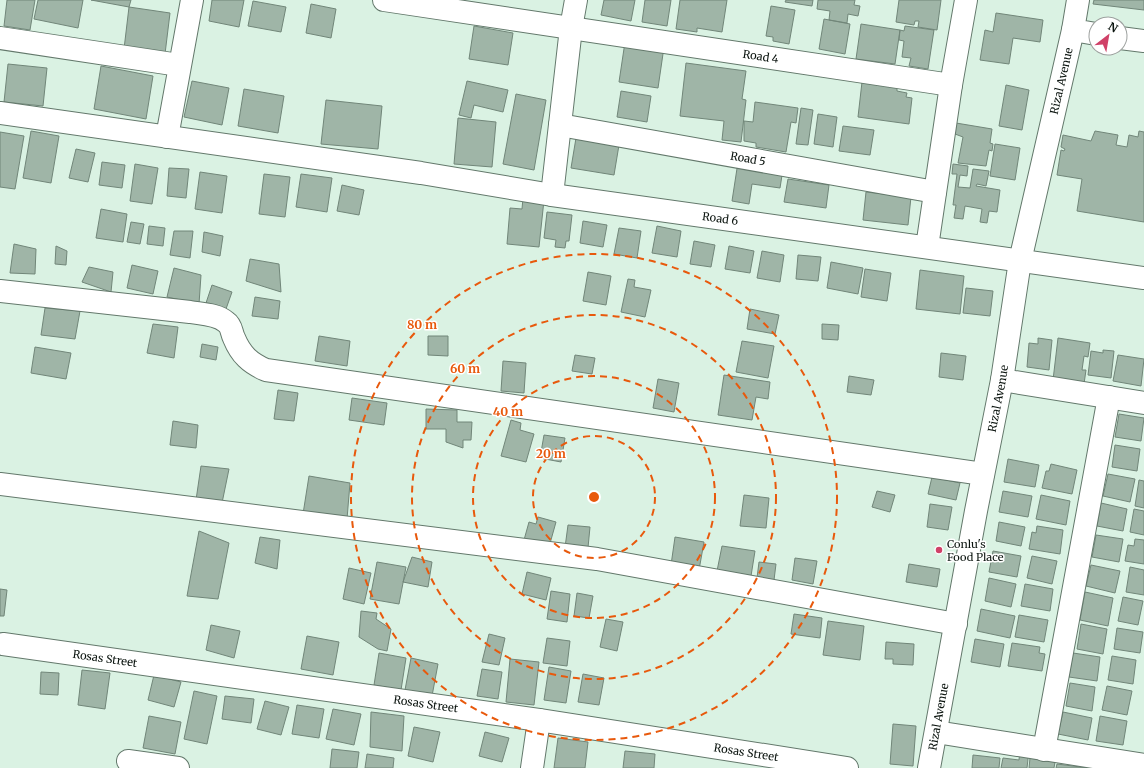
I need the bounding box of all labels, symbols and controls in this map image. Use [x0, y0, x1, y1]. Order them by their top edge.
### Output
north arrow [1088, 16, 1128, 56]
text: N [1106, 19, 1121, 36]
street label: Rizal Avenue [1047, 46, 1076, 116]
street label: Road 4 [742, 47, 780, 66]
street label: Road 5 [729, 149, 767, 169]
street label: Road 6 [701, 209, 739, 228]
text: 80 m [407, 317, 437, 332]
text: 60 m [450, 361, 480, 376]
street label: Rizal Avenue [985, 364, 1011, 433]
text: 40 m [493, 404, 523, 419]
text: 20 m [536, 446, 566, 461]
centre of rings [587, 490, 601, 504]
place label: Conlu's Food Place [947, 537, 1004, 564]
marker: Conlu's Food Place [934, 545, 944, 555]
street label: Rosas Street [72, 647, 139, 670]
street label: Rizal Avenue [925, 682, 951, 752]
street label: Rosas Street [393, 692, 460, 716]
street label: Rosas Street [713, 740, 780, 764]

